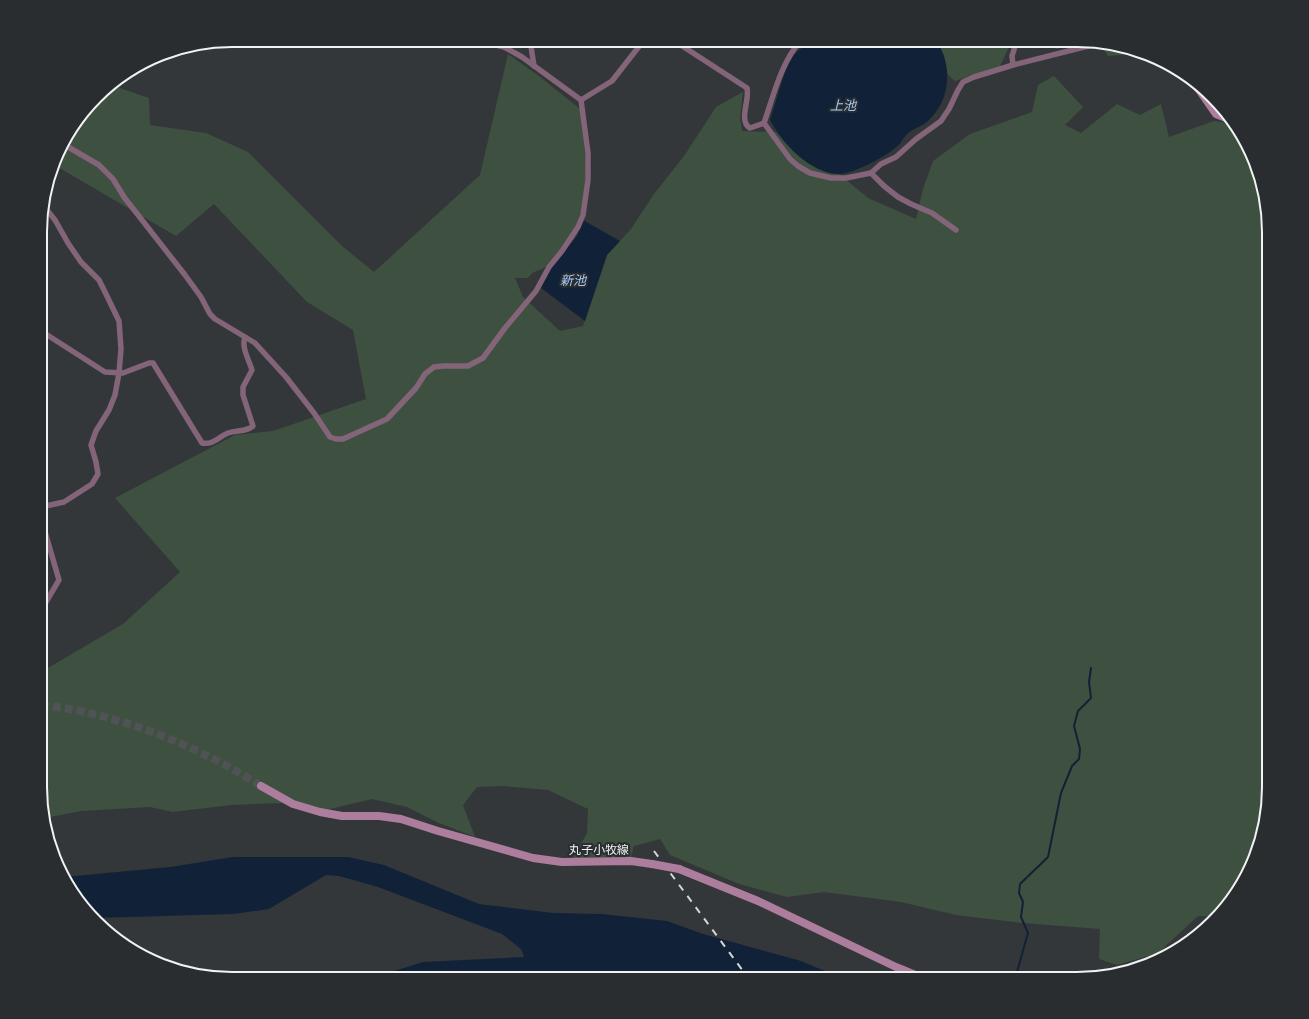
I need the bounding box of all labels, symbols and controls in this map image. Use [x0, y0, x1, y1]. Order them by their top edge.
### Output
water label: 上池 [830, 98, 858, 113]
water label: 新池 [560, 273, 588, 288]
street label: 丸子小牧線 [569, 843, 629, 857]

